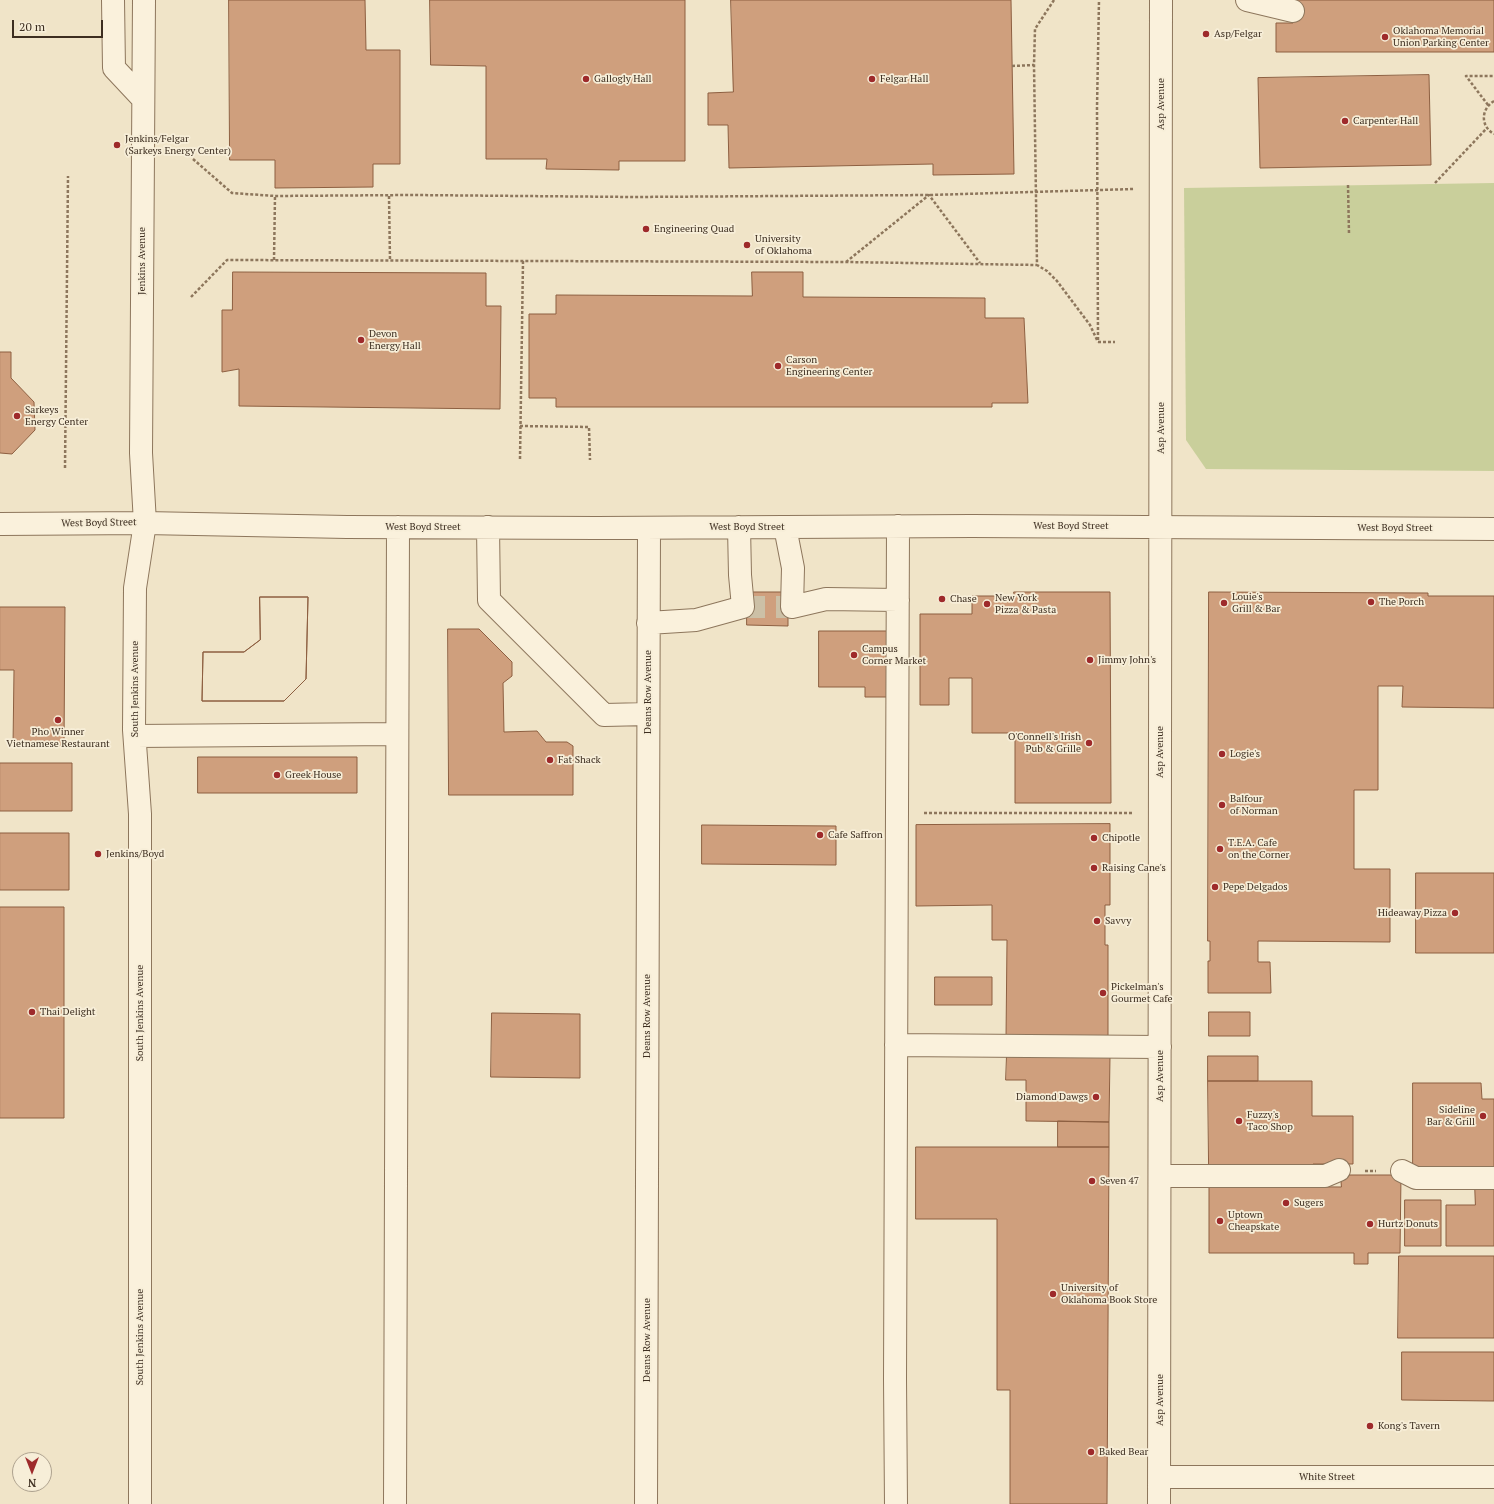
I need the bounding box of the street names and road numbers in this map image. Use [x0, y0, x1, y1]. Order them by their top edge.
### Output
street label: Asp Avenue [1155, 78, 1167, 130]
street label: Jenkins Avenue [136, 227, 148, 295]
street label: Asp Avenue [1155, 402, 1167, 454]
street label: West Boyd Street [61, 516, 137, 530]
street label: West Boyd Street [1033, 520, 1109, 532]
street label: West Boyd Street [385, 521, 461, 533]
street label: West Boyd Street [709, 521, 785, 533]
street label: West Boyd Street [1357, 522, 1433, 534]
street label: South Jenkins Avenue [129, 641, 141, 737]
street label: Deans Row Avenue [642, 650, 654, 734]
street label: Asp Avenue [1154, 726, 1166, 778]
street label: South Jenkins Avenue [134, 965, 146, 1061]
street label: Deans Row Avenue [641, 974, 653, 1058]
street label: Asp Avenue [1154, 1050, 1166, 1102]
street label: South Jenkins Avenue [134, 1289, 146, 1385]
street label: Deans Row Avenue [641, 1298, 653, 1382]
street label: Asp Avenue [1154, 1374, 1166, 1426]
street label: White Street [1299, 1471, 1355, 1483]

